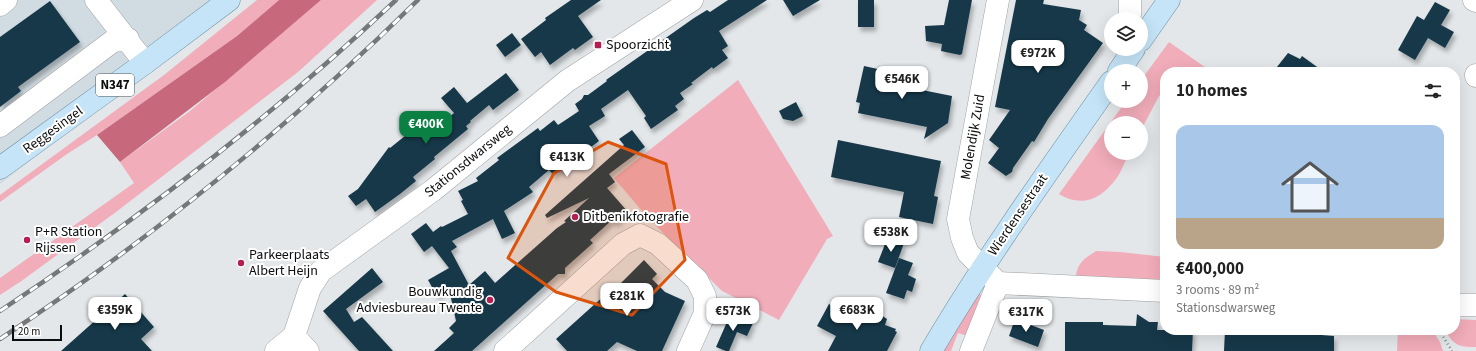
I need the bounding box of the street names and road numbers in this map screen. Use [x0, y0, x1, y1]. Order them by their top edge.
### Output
road number: N347 [96, 74, 134, 96]
street label: Molendijk Zuid [956, 93, 990, 181]
street label: Reggesingel [19, 101, 87, 159]
street label: Stationsdwarsweg [420, 120, 516, 202]
street label: Wierdensestraat [983, 170, 1053, 260]

